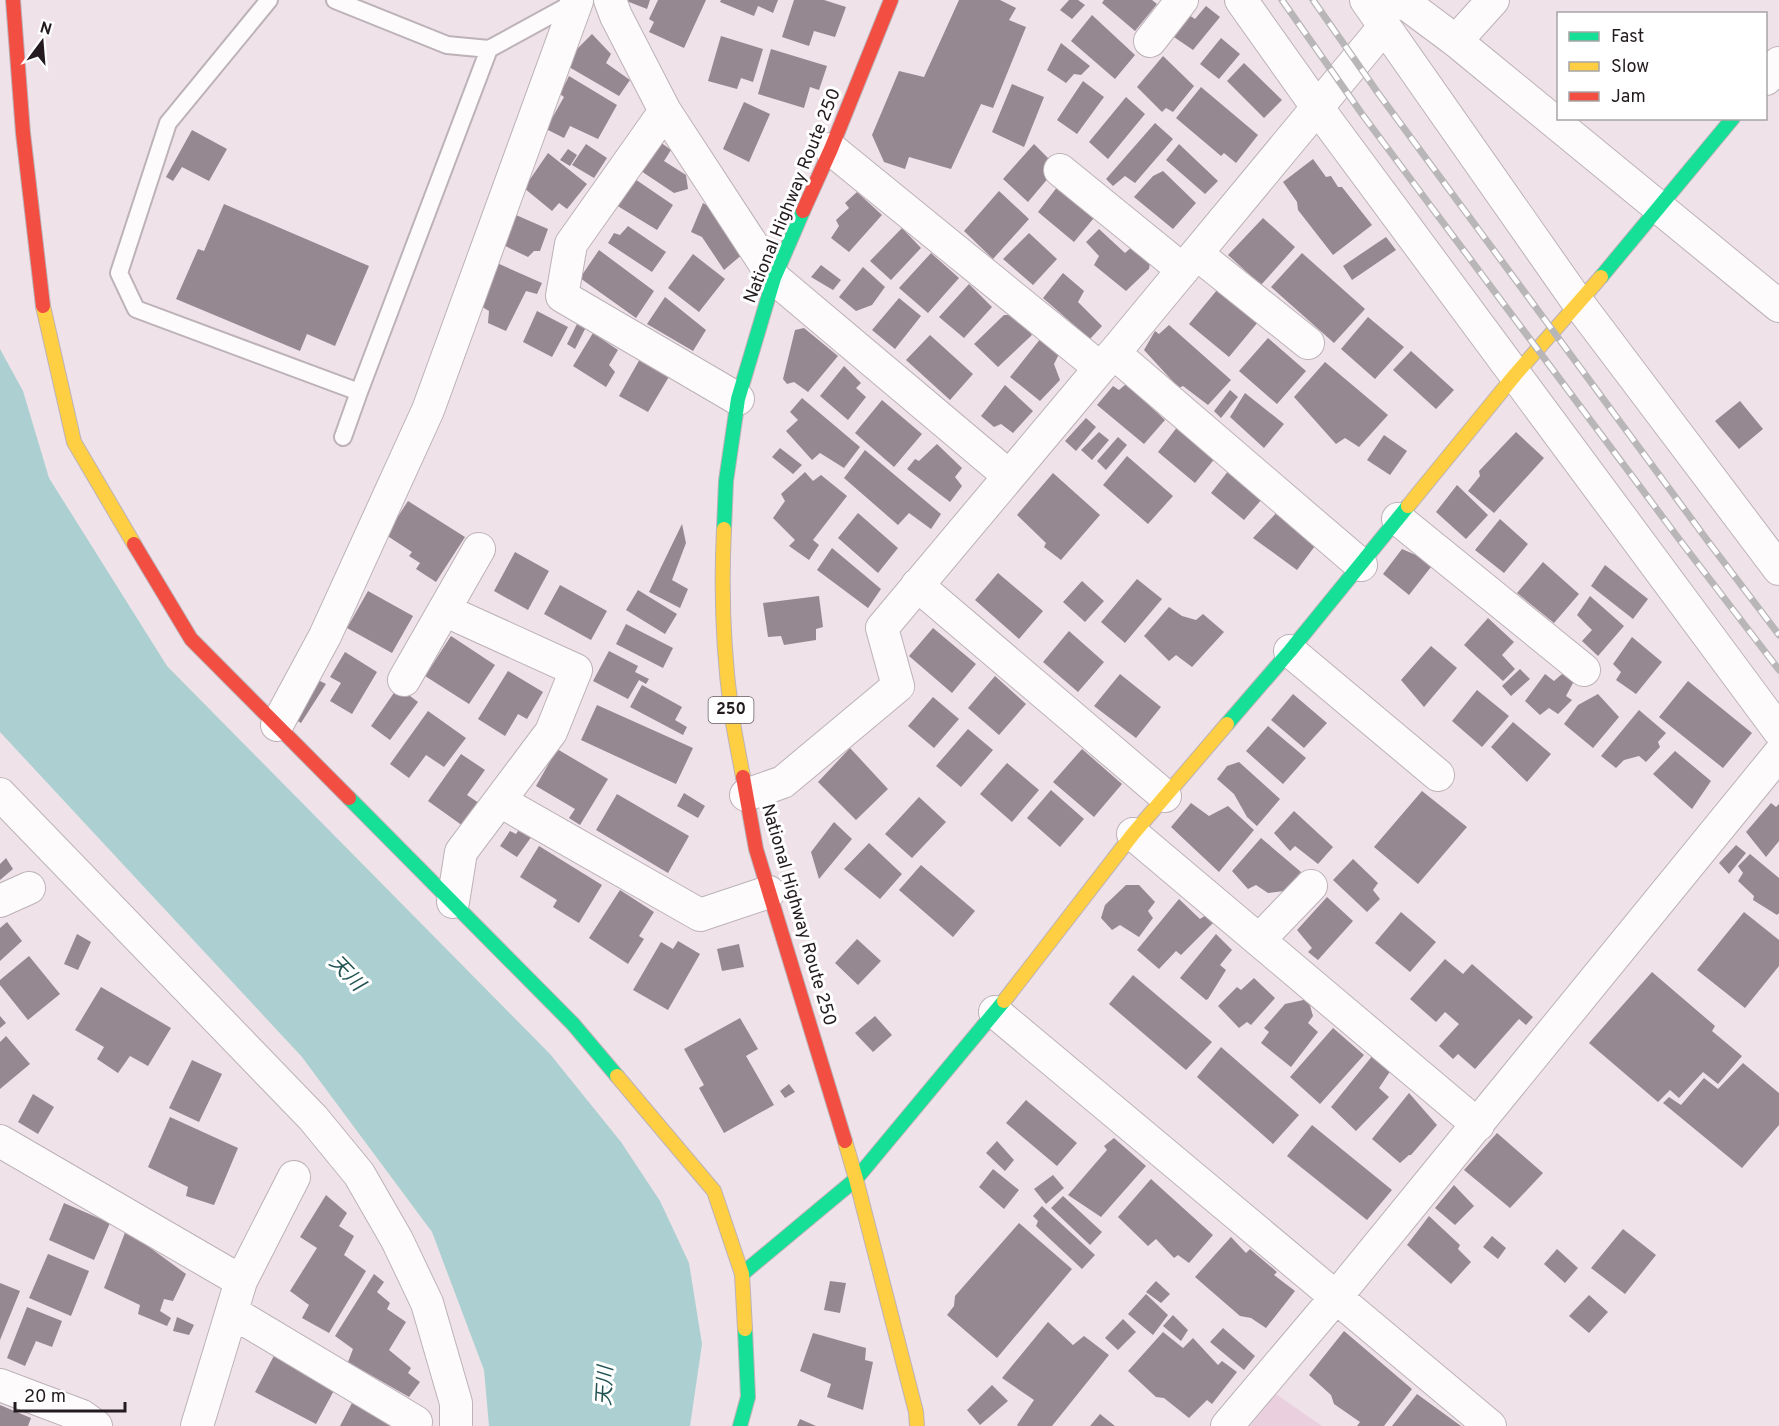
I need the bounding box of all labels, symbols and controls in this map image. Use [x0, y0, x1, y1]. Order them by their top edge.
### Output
north arrow [12, 12, 72, 72]
legend [1557, 12, 1767, 120]
text: N [37, 18, 54, 41]
text: Fast [1611, 26, 1644, 49]
text: Slow [1611, 56, 1649, 79]
street label: National Highway Route 250 [739, 85, 847, 307]
text: Jam [1611, 86, 1646, 109]
road number: 250 [708, 697, 754, 723]
street label: National Highway Route 250 [755, 801, 841, 1029]
water label: 天川 [323, 951, 371, 999]
water label: 天川 [592, 1363, 620, 1407]
scale bar [15, 1375, 124, 1413]
text: 20 m [24, 1386, 66, 1409]

